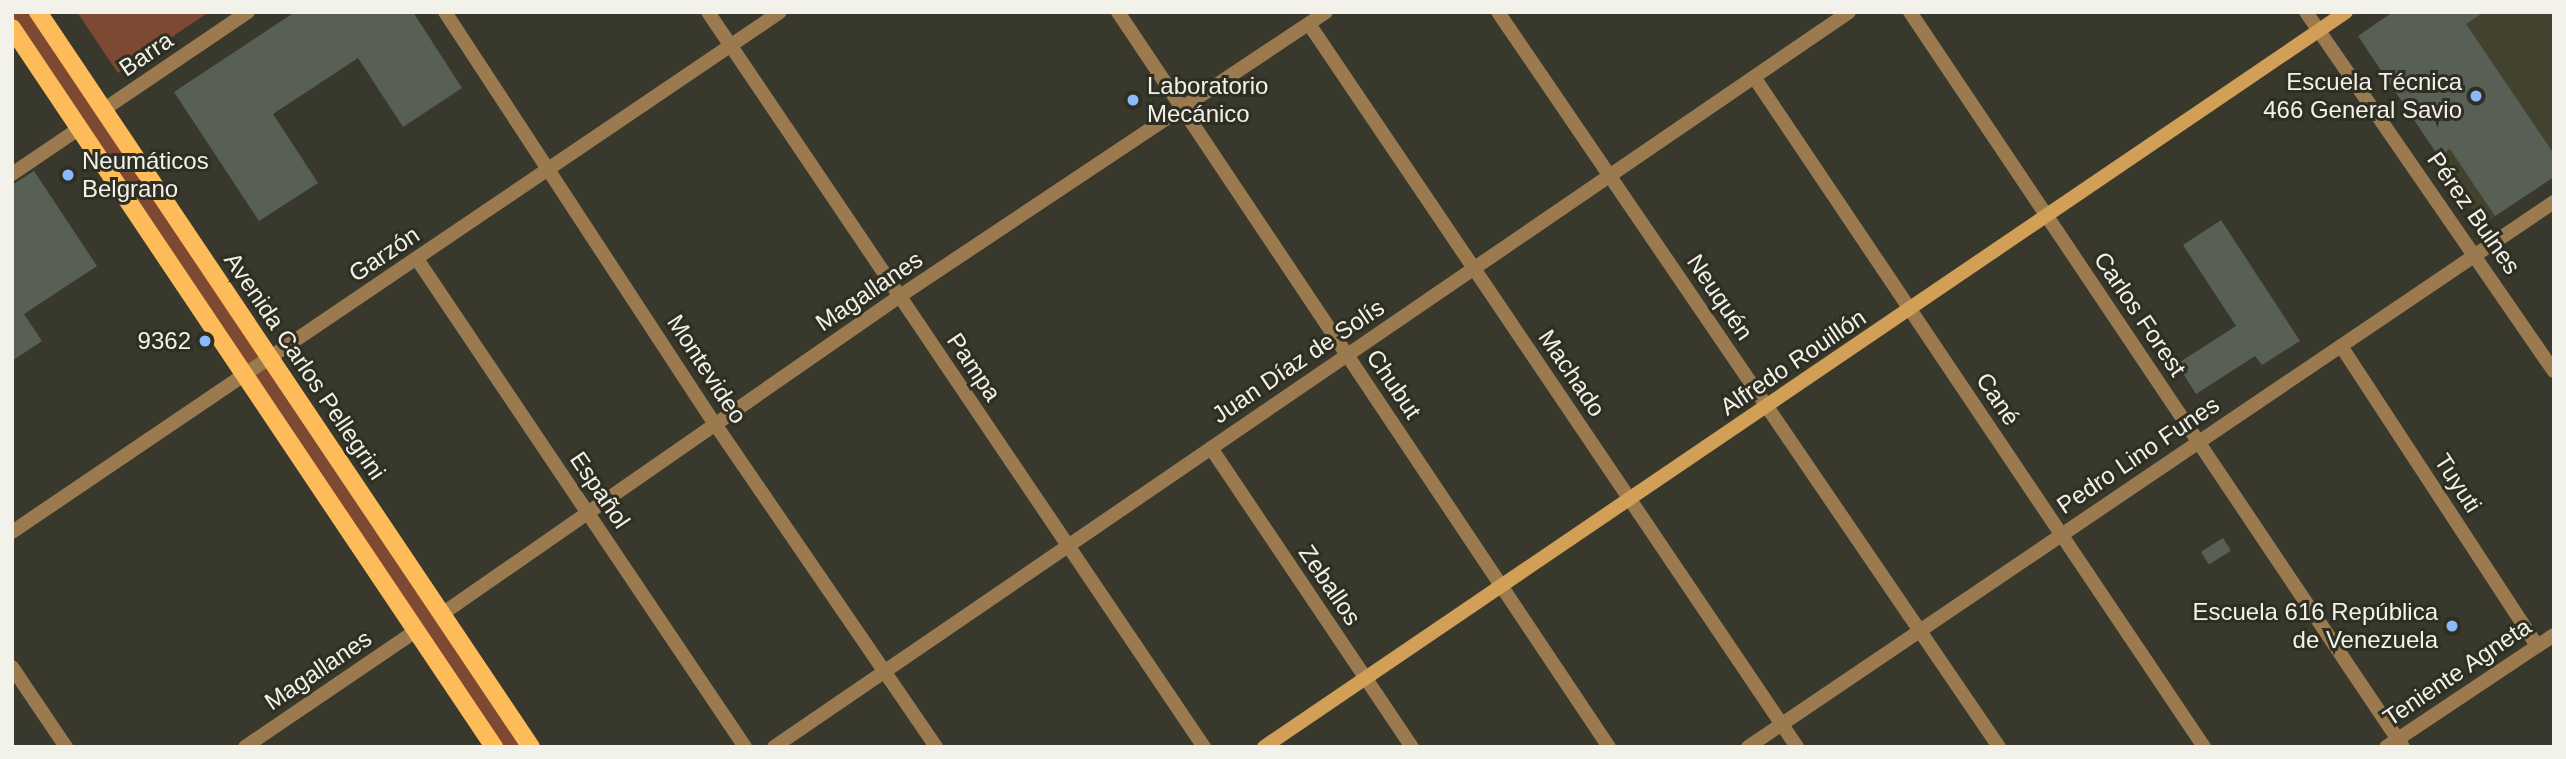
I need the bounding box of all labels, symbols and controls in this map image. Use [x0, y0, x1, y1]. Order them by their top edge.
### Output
street label: Barra [114, 26, 178, 82]
place label: Escuela Técnica 466 General Savio [2263, 68, 2462, 124]
place label: Laboratorio Mecánico [1147, 72, 1268, 128]
marker: Escuela Técnica 466 General Savio [2468, 88, 2484, 104]
marker: Laboratorio Mecánico [1125, 92, 1141, 108]
street label: Pérez Bulnes [2421, 146, 2527, 280]
place label: Neumáticos Belgrano [82, 147, 209, 203]
marker: Neumáticos Belgrano [60, 167, 76, 183]
street label: Garzón [343, 220, 425, 288]
street label: Magallanes [810, 245, 928, 337]
street label: Carlos Forest [2088, 246, 2192, 382]
street label: Avenida Carlos Pellegrini [218, 247, 392, 485]
street label: Neuquén [1681, 249, 1759, 345]
street label: Juan Díaz de Solís [1206, 293, 1390, 429]
street label: Alfredo Rouillón [1715, 303, 1871, 421]
street label: Montevideo [661, 309, 753, 429]
street label: Machado [1532, 324, 1612, 422]
place label: 9362 [138, 327, 191, 355]
street label: Pampa [941, 327, 1007, 407]
marker: 9362 [197, 333, 213, 349]
street label: Chubut [1360, 344, 1428, 424]
street label: Cané [1970, 367, 2026, 431]
street label: Pedro Lino Funes [2051, 390, 2225, 520]
street label: Español [564, 446, 636, 534]
street label: Tuyuti [2428, 448, 2488, 518]
street label: Zeballos [1293, 539, 1367, 631]
place label: Escuela 616 República de Venezuela [2193, 598, 2438, 654]
street label: Teniente Agneta [2377, 612, 2537, 732]
marker: Escuela 616 República de Venezuela [2444, 618, 2460, 634]
street label: Magallanes [259, 624, 377, 716]

